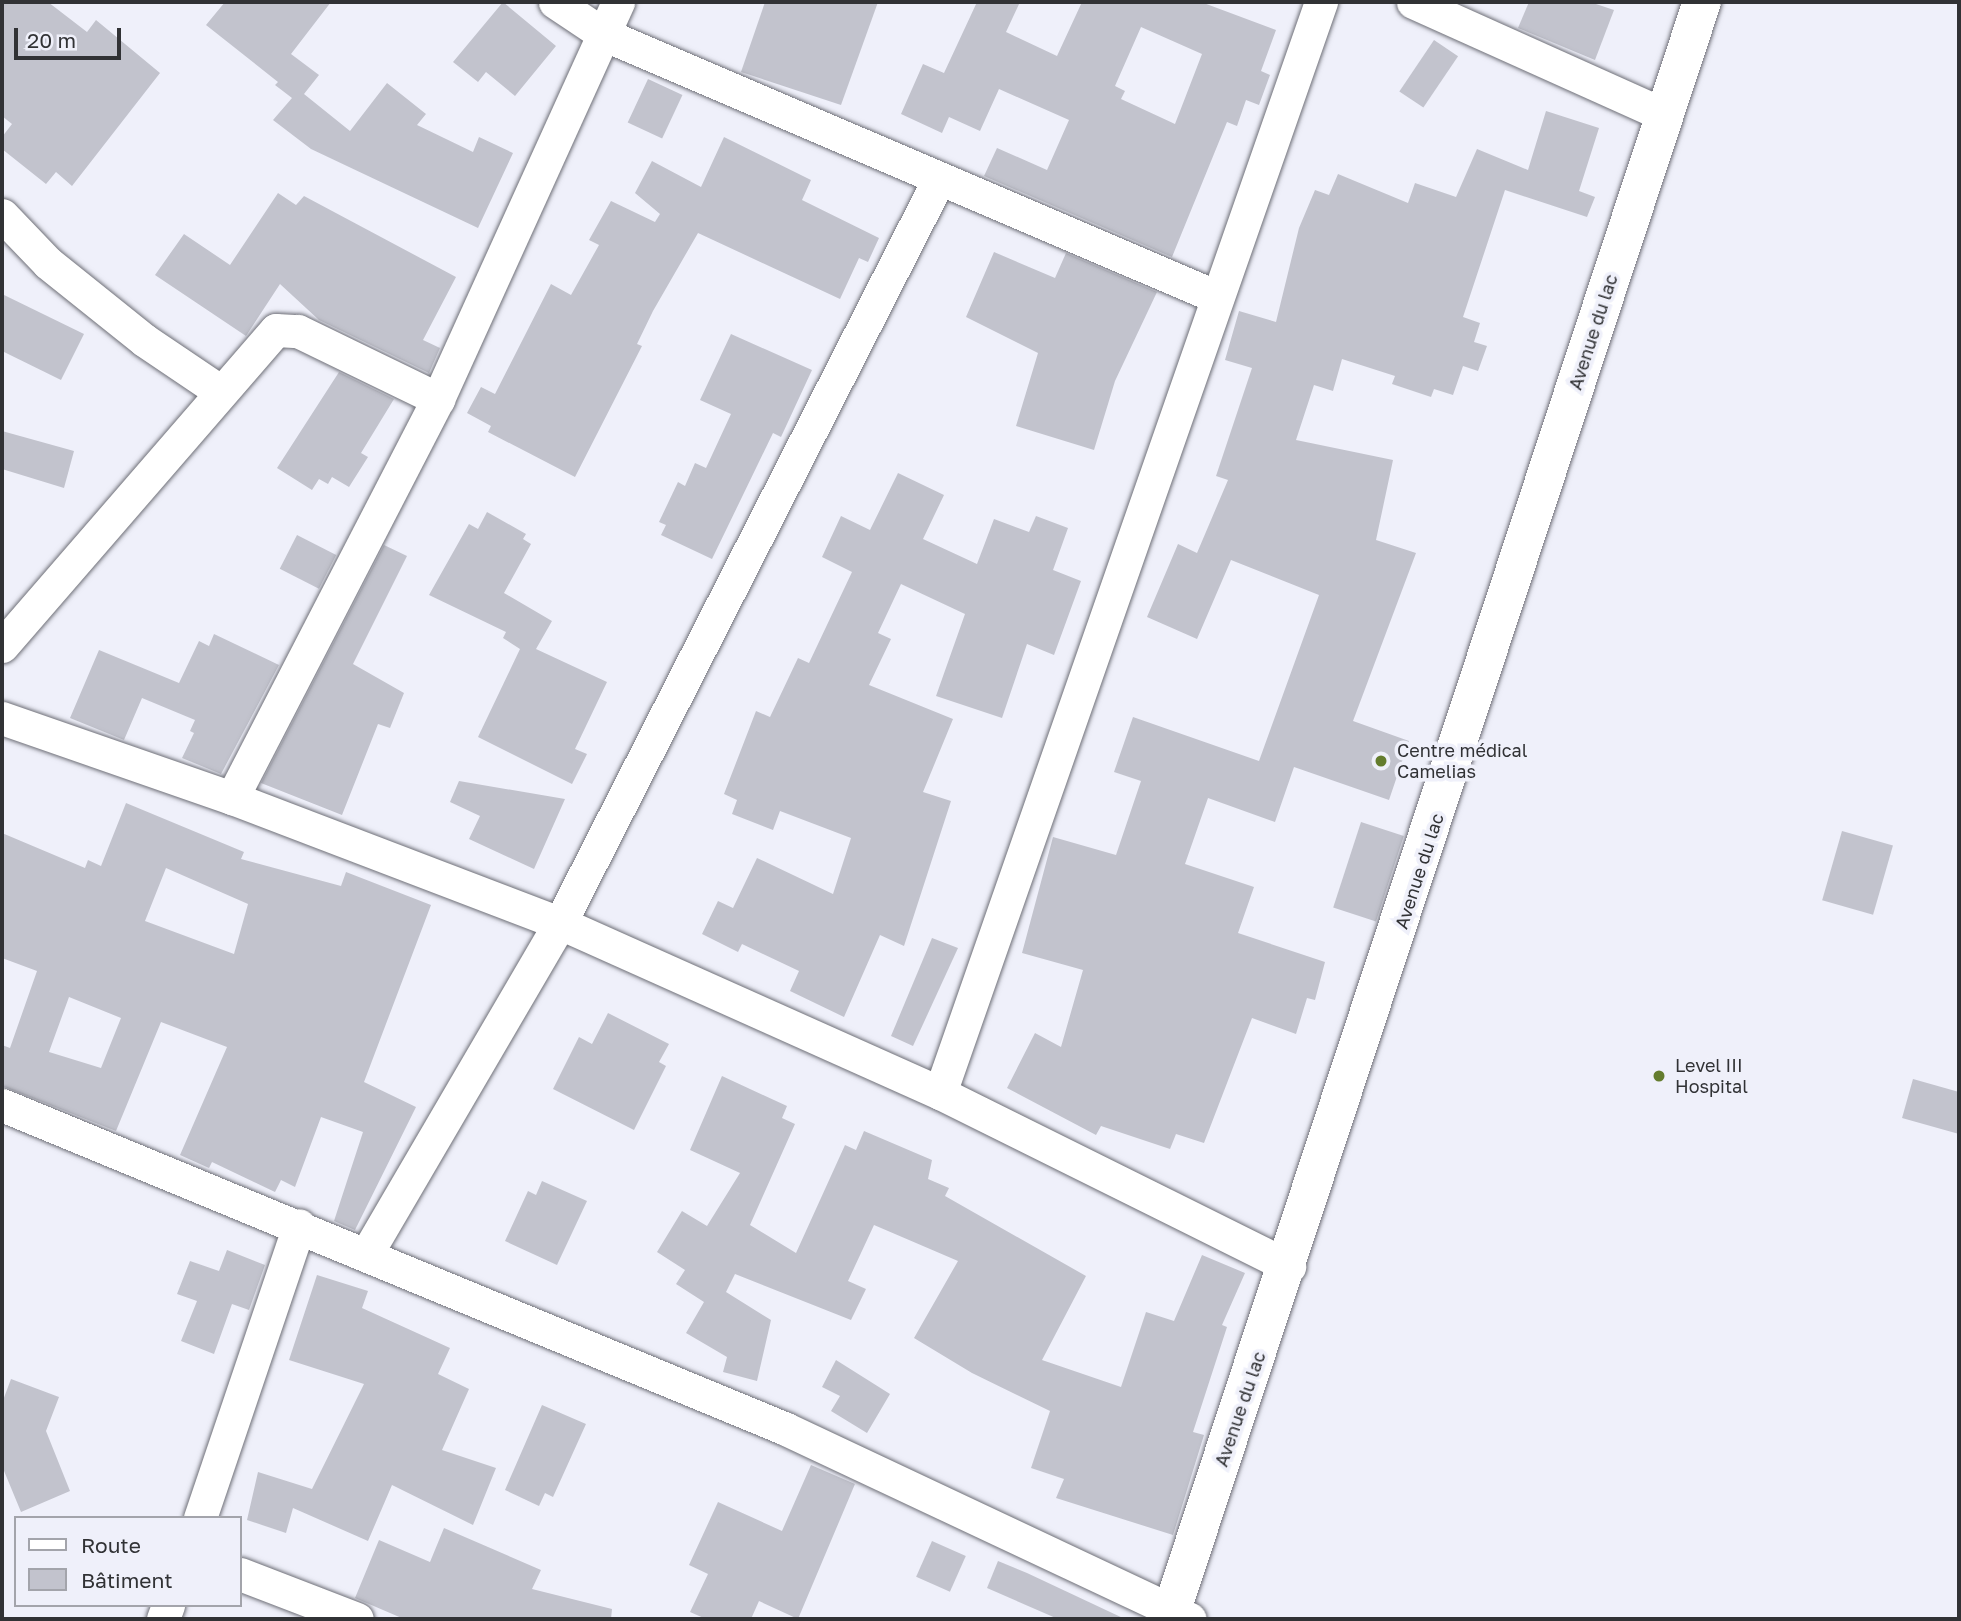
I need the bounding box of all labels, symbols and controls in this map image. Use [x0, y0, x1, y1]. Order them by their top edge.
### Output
scale bar [18, 14, 124, 58]
text: 20 m [27, 27, 76, 53]
street label: Avenue du lac [1564, 271, 1622, 393]
place label: Centre médical Camelias [1397, 740, 1528, 782]
marker: Centre médical Camelias [1371, 751, 1391, 771]
street label: Avenue du lac [1390, 810, 1448, 932]
place label: Level III Hospital [1675, 1055, 1748, 1098]
marker: Level III Hospital [1649, 1066, 1669, 1086]
street label: Avenue du lac [1210, 1349, 1270, 1469]
legend [14, 1516, 242, 1607]
text: Route [81, 1532, 141, 1558]
text: Bâtiment [81, 1567, 173, 1593]

